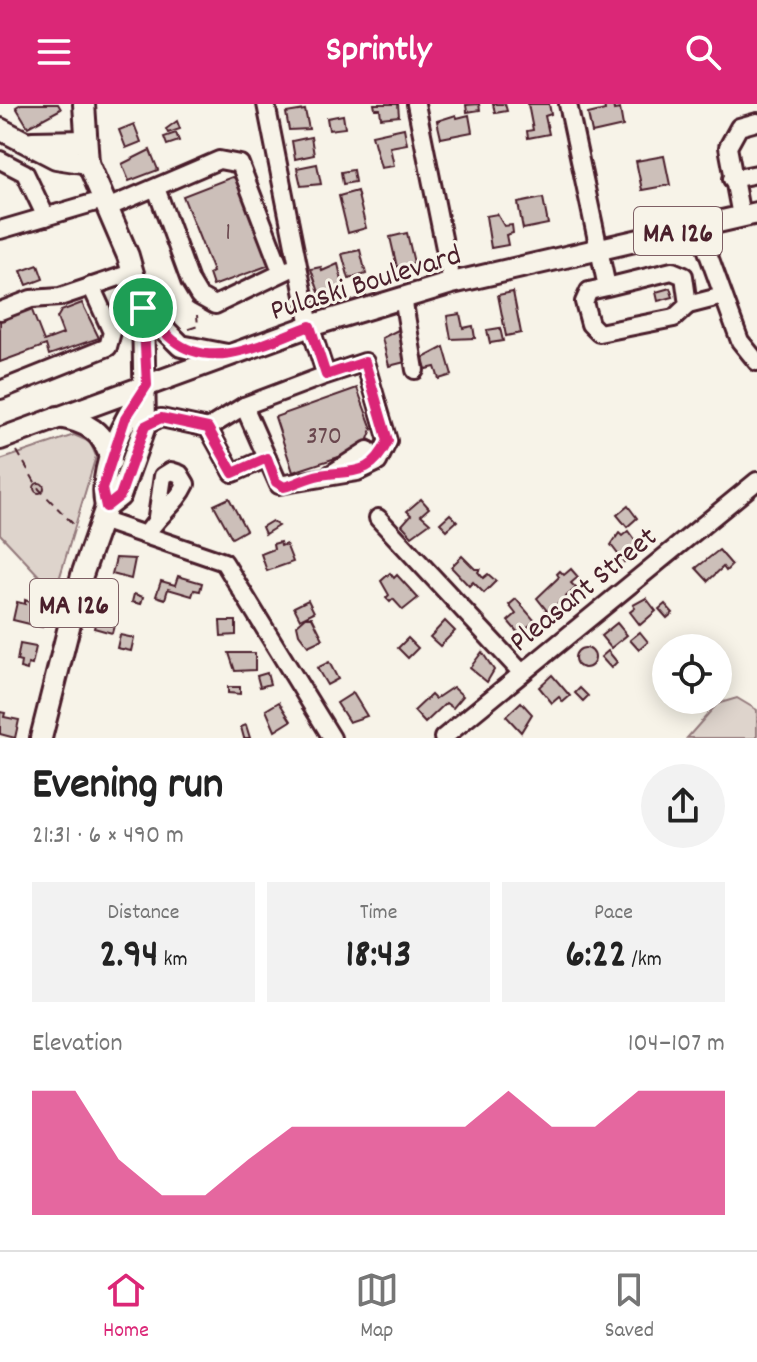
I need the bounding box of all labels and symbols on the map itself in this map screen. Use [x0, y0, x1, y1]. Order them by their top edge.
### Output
road number: MA 126 [634, 207, 722, 255]
house number: 1 [225, 215, 231, 252]
street label: Pulaski Boulevard [266, 236, 467, 335]
pin [109, 274, 177, 342]
house number: 370 [306, 419, 342, 456]
street label: Pleasant Street [502, 518, 668, 665]
road number: MA 126 [30, 579, 118, 627]

